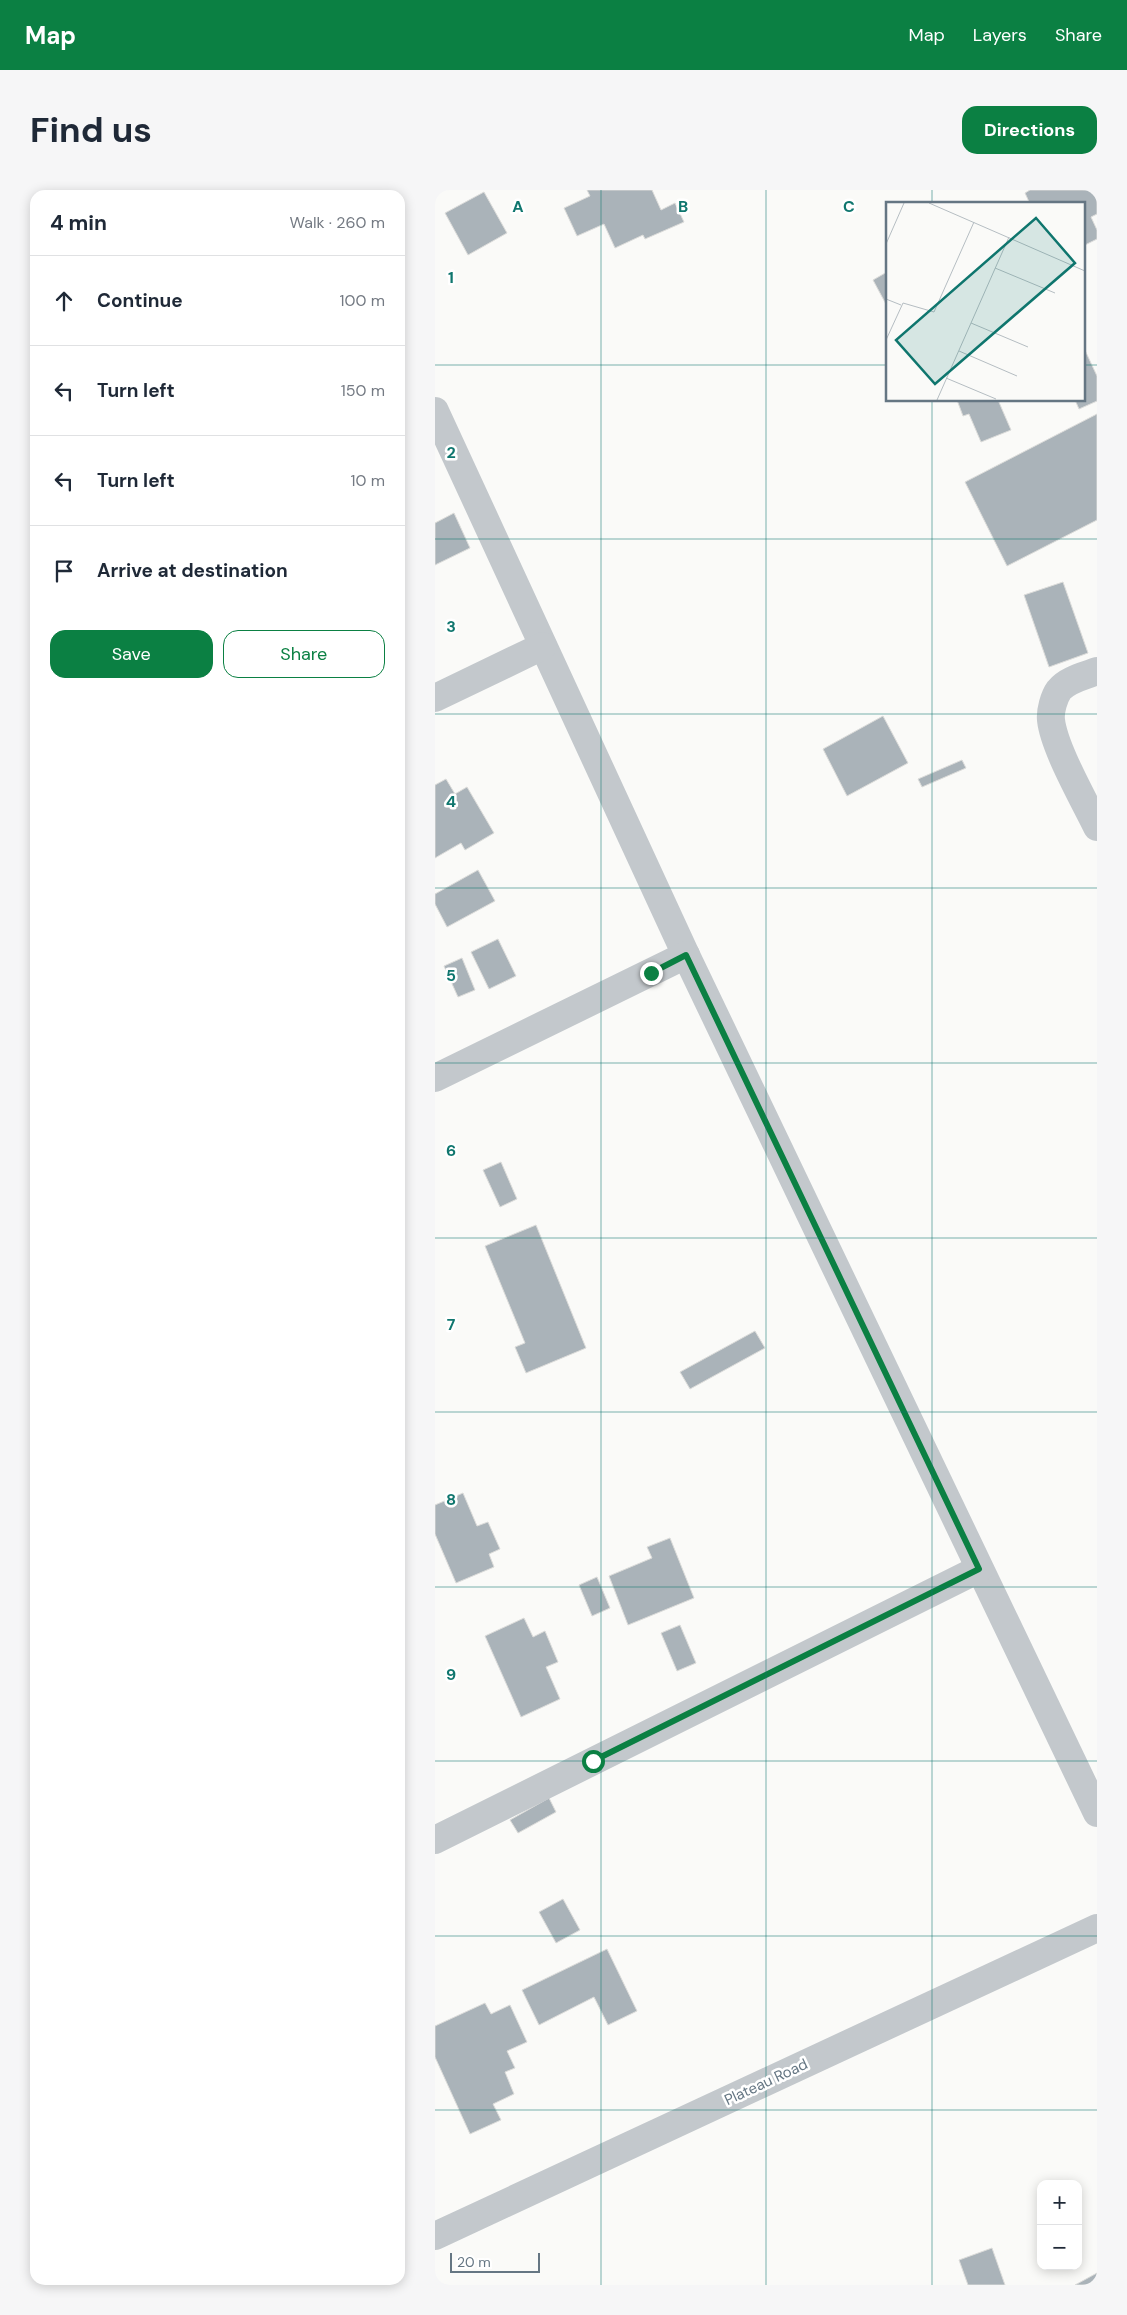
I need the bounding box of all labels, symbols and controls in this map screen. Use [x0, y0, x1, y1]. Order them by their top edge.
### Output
text: Map [25, 20, 76, 51]
text: Map [909, 23, 945, 47]
text: Layers [973, 23, 1027, 47]
text: Share [1055, 23, 1102, 47]
button: Directions [962, 106, 1097, 154]
text: Find us [30, 107, 152, 153]
text: A [512, 196, 524, 217]
text: B [678, 196, 688, 217]
text: C [843, 196, 855, 217]
inset map [886, 202, 1085, 401]
text: 4 min [50, 209, 107, 237]
text: Walk · 260 m [290, 212, 385, 233]
text: 1 [448, 267, 454, 288]
icon: ahead [50, 287, 78, 315]
text: Continue [97, 288, 183, 313]
text: 100 m [340, 290, 385, 311]
icon: left [50, 377, 78, 405]
text: Turn left [97, 378, 175, 403]
text: 150 m [341, 380, 385, 401]
text: 2 [446, 442, 456, 463]
icon: left [50, 467, 78, 495]
text: Turn left [97, 468, 175, 493]
text: 10 m [351, 470, 385, 491]
icon: arrive [50, 557, 78, 585]
text: Arrive at destination [97, 558, 288, 583]
text: 3 [446, 616, 456, 637]
button: Save [50, 630, 213, 678]
button: Share [223, 630, 385, 678]
text: 4 [446, 791, 456, 812]
route end [640, 962, 663, 985]
text: 5 [446, 965, 456, 986]
text: 6 [446, 1140, 456, 1161]
text: 7 [447, 1314, 456, 1335]
text: 8 [446, 1489, 456, 1510]
text: 9 [446, 1664, 456, 1685]
route start [582, 1750, 605, 1773]
street label: Plateau Road [721, 2054, 811, 2110]
map controls [1037, 2180, 1082, 2270]
button: + [1037, 2180, 1082, 2225]
button: − [1037, 2225, 1082, 2270]
scale bar [450, 2250, 540, 2273]
text: 20 m [457, 2253, 491, 2271]

